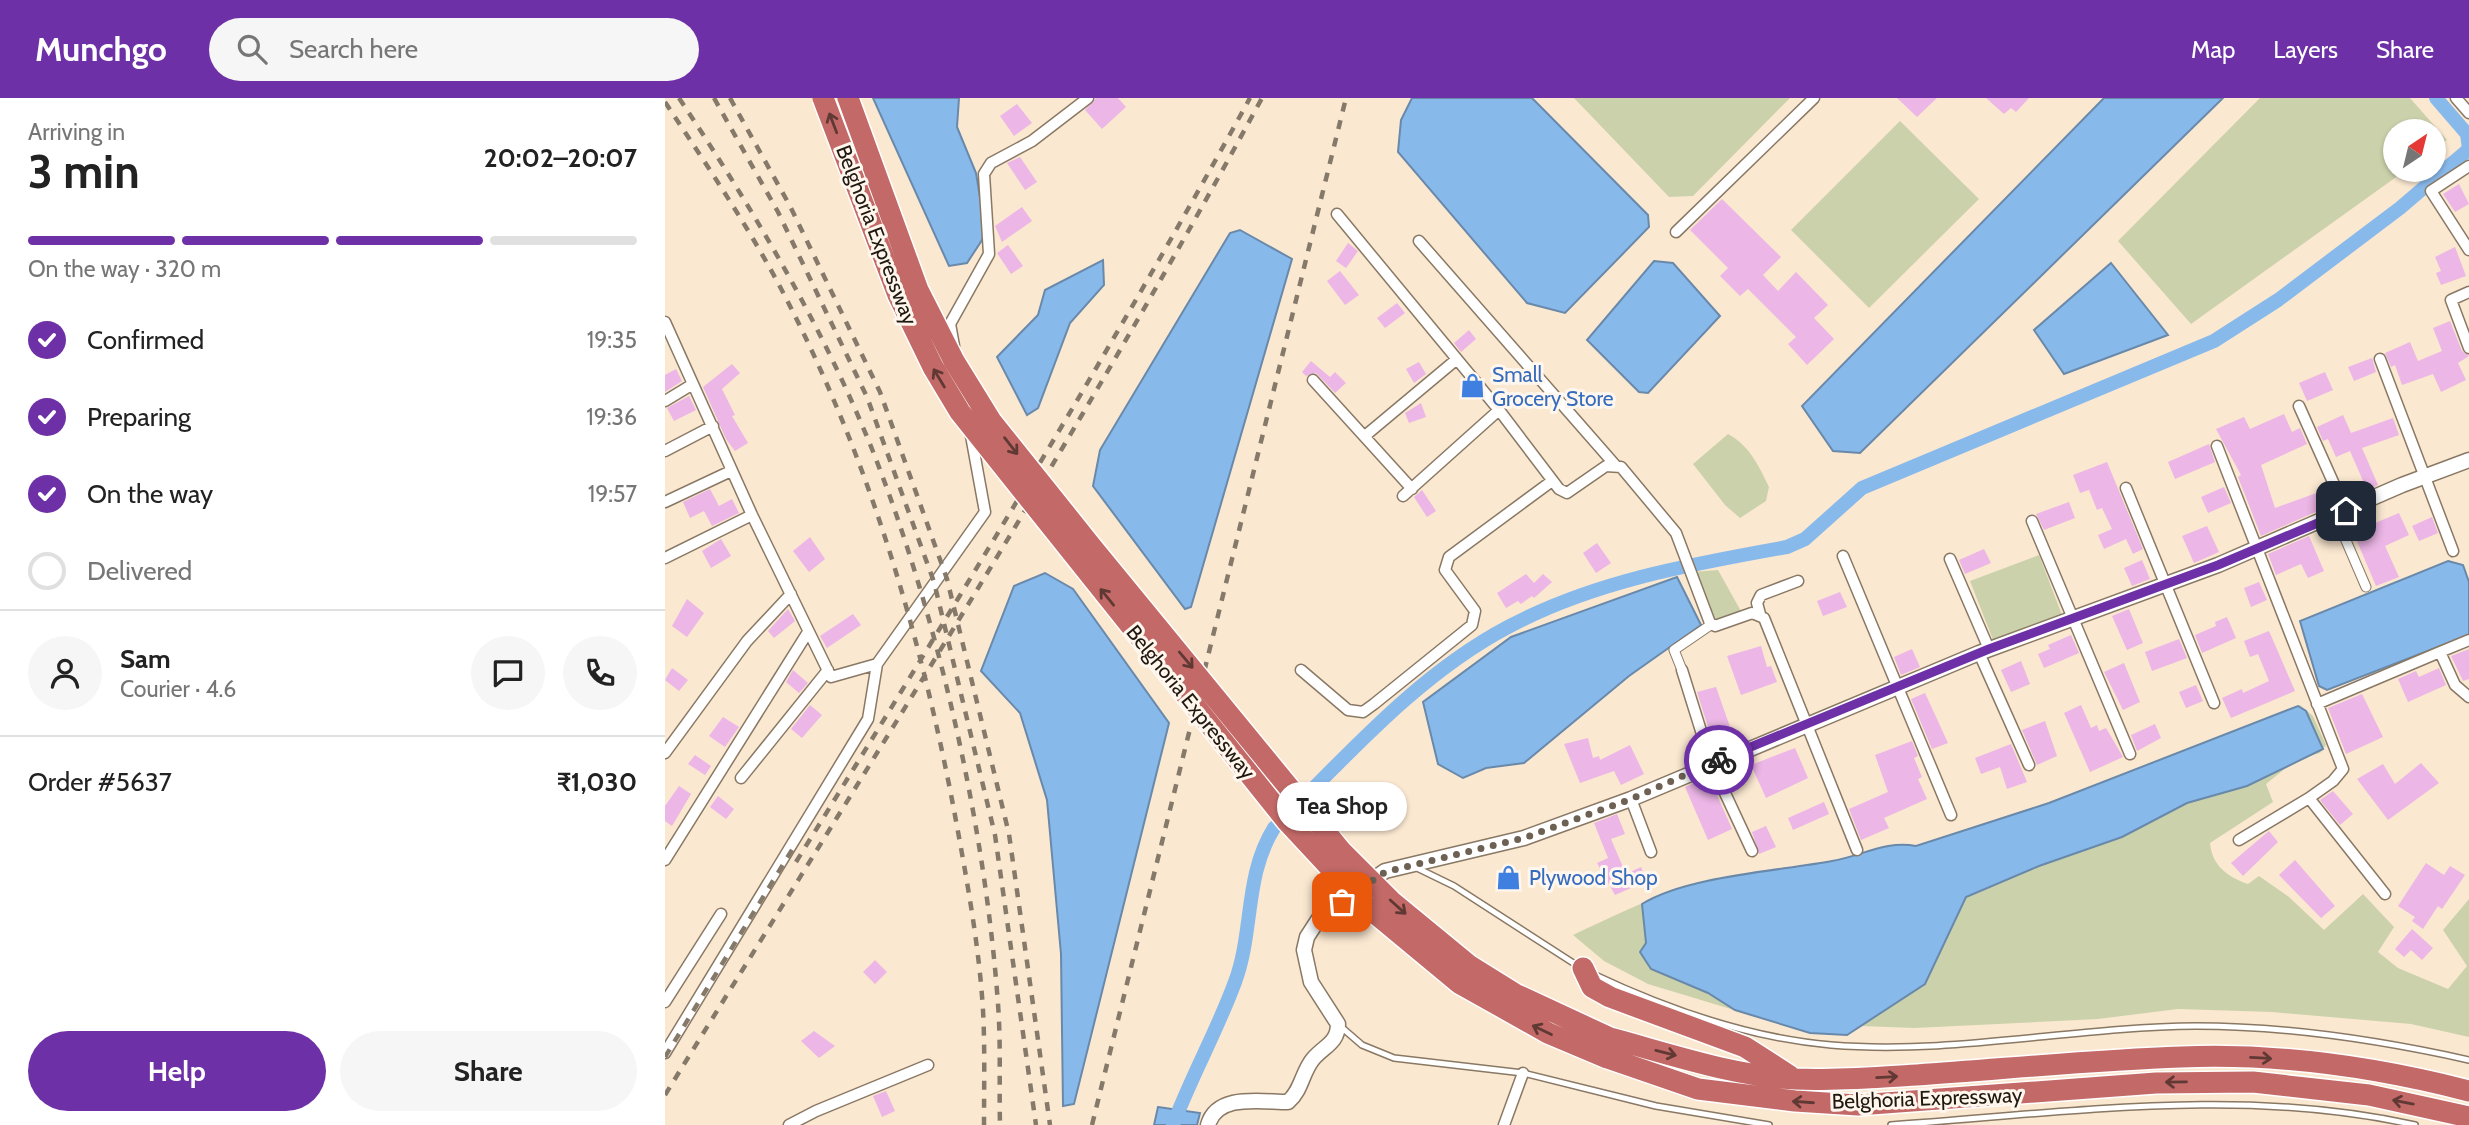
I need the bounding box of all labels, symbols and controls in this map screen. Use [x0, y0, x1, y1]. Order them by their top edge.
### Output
search box [209, 18, 699, 81]
text: Munchgo [35, 29, 167, 69]
icon: search [233, 30, 271, 68]
text: Search here [289, 33, 418, 65]
text: Map [2191, 35, 2235, 64]
text: Layers [2273, 35, 2338, 64]
text: Share [2376, 35, 2434, 64]
one-way arrow [826, 113, 839, 135]
text: Arriving in [28, 118, 125, 146]
north arrow [2383, 119, 2447, 182]
map controls [2383, 119, 2446, 182]
street label: Belghoria Expressway [831, 141, 923, 329]
text: 20:02–20:07 [484, 142, 637, 174]
text: 3 min [28, 144, 140, 200]
text: On the way · 320 m [28, 255, 221, 283]
icon: check [28, 321, 66, 359]
text: Confirmed [87, 324, 204, 356]
text: 19:35 [587, 326, 637, 354]
place label: Small Grocery Store [1492, 362, 1614, 411]
one-way arrow [932, 369, 946, 389]
shop icon: Small Grocery Store [1458, 372, 1486, 400]
icon: check [28, 398, 66, 436]
text: Preparing [87, 401, 191, 433]
text: 19:36 [586, 403, 637, 431]
one-way arrow [1003, 437, 1019, 455]
icon: check [28, 475, 66, 513]
text: On the way [87, 478, 213, 510]
text: 19:57 [588, 480, 637, 508]
pin [2316, 481, 2376, 541]
icon: home [2327, 492, 2365, 530]
text: Delivered [87, 555, 192, 587]
one-way arrow [1100, 589, 1115, 607]
street label: Belghoria Expressway [1121, 620, 1261, 784]
button: person [28, 636, 102, 710]
button: chat [471, 636, 545, 710]
button: phone [563, 636, 637, 710]
text: Sam [120, 643, 171, 675]
one-way arrow [1178, 651, 1194, 669]
text: Courier · 4.6 [120, 675, 236, 703]
courier [1684, 725, 1754, 795]
icon: bike [1700, 741, 1738, 779]
text: Order #5637 [28, 766, 172, 798]
text: ₹1,030 [557, 766, 637, 798]
callout: Tea Shop [1277, 783, 1407, 832]
text: Tea Shop [1296, 792, 1388, 820]
shop icon: Plywood Shop [1495, 863, 1523, 891]
place label: Plywood Shop [1529, 865, 1658, 890]
pin [1312, 872, 1372, 932]
icon: bag [1323, 883, 1361, 921]
one-way arrow [1389, 899, 1407, 915]
one-way arrow [1532, 1022, 1553, 1036]
button: Help [28, 1031, 326, 1111]
button: Share [340, 1031, 637, 1111]
one-way arrow [1654, 1047, 1677, 1060]
one-way arrow [2249, 1051, 2272, 1064]
one-way arrow [1875, 1070, 1898, 1083]
one-way arrow [2165, 1076, 2188, 1089]
street label: Belghoria Expressway [1831, 1082, 2023, 1114]
one-way arrow [2392, 1094, 2414, 1108]
one-way arrow [1792, 1095, 1815, 1108]

